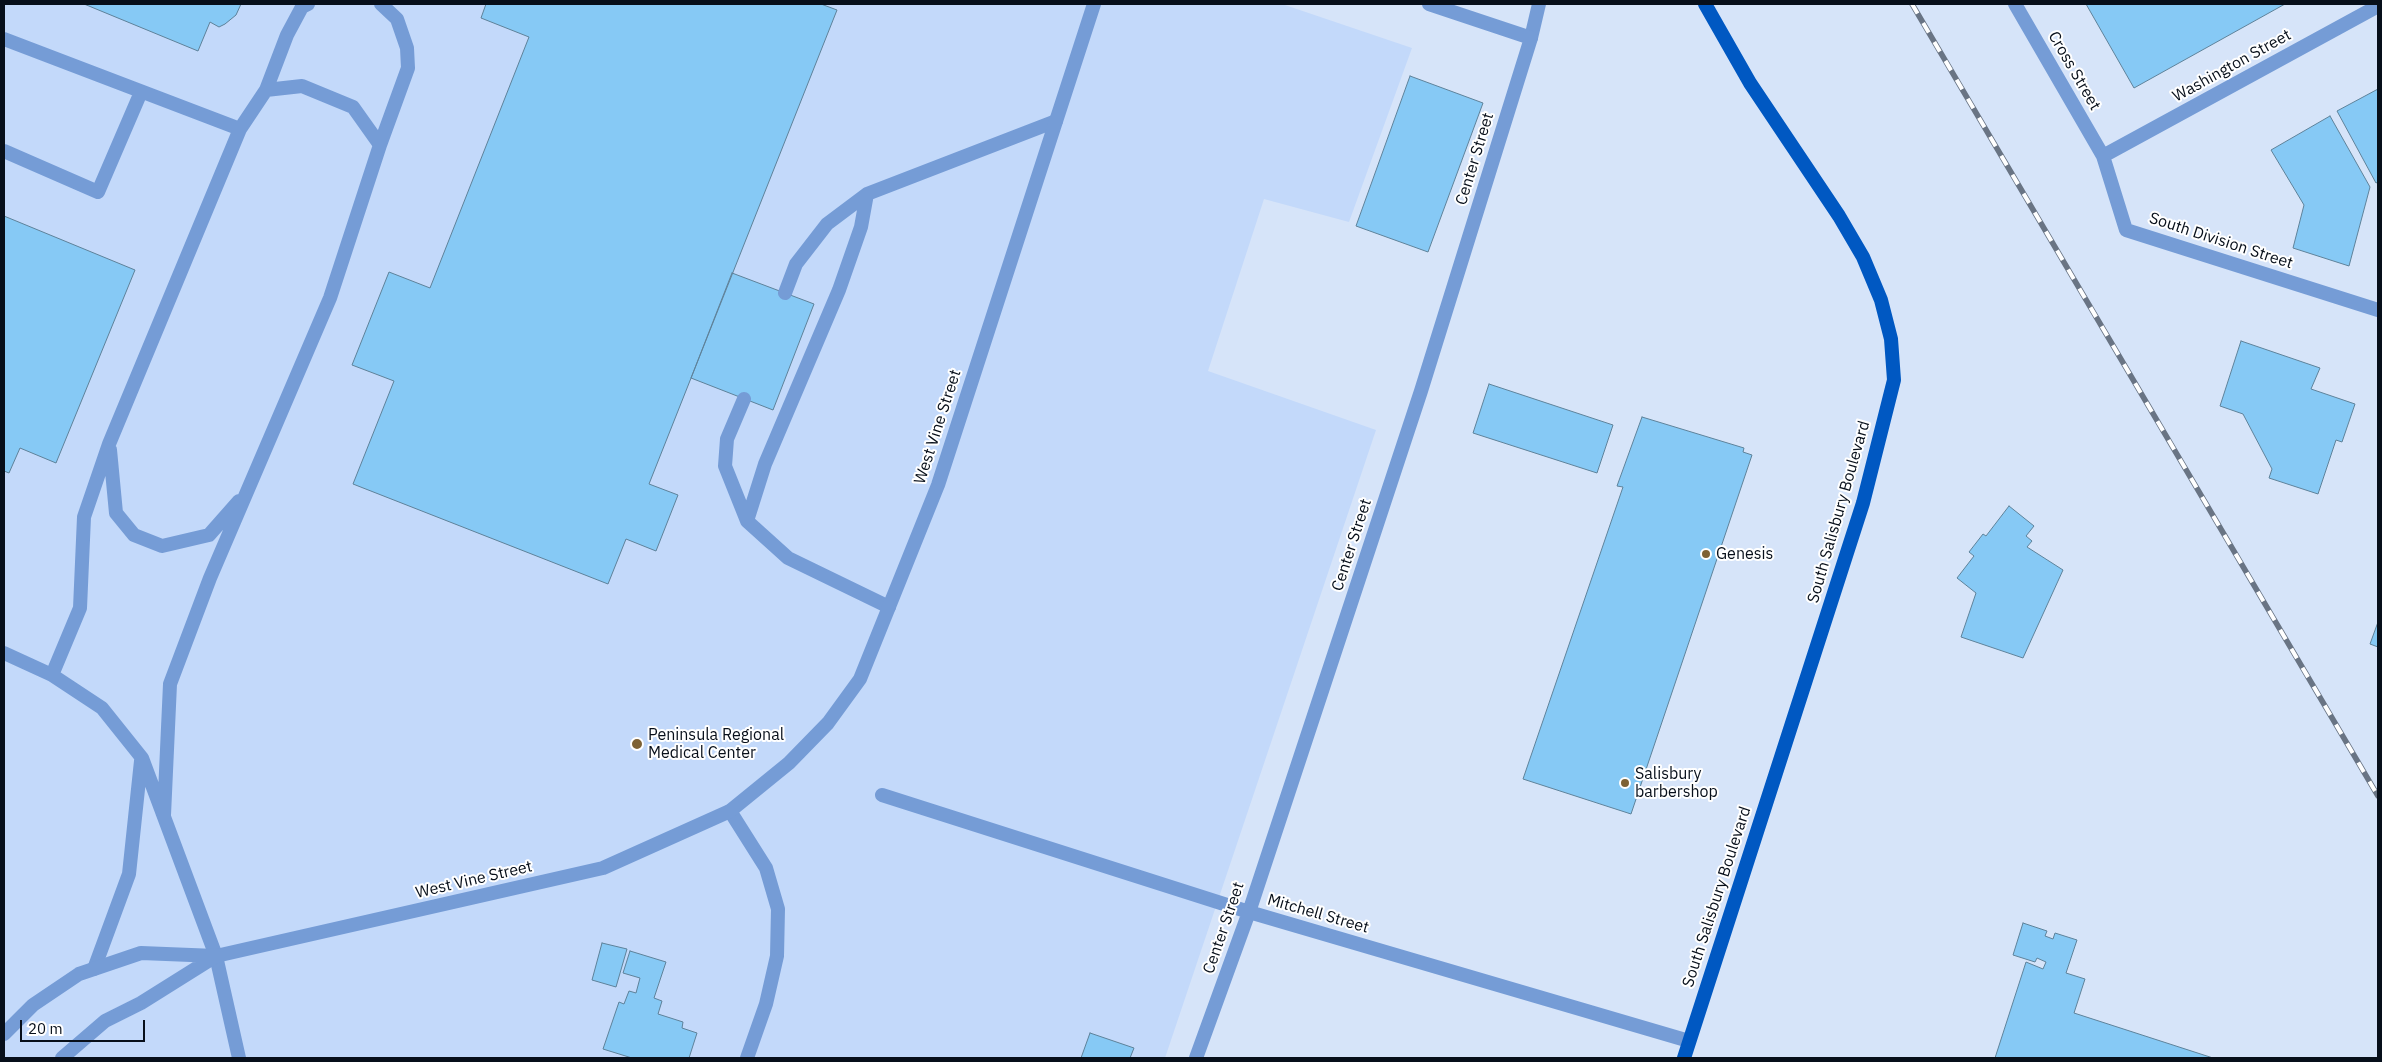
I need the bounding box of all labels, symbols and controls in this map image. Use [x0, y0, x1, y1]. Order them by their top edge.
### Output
street label: Washington Street [2169, 26, 2295, 106]
street label: Cross Street [2044, 28, 2104, 114]
street label: Center Street [1452, 110, 1498, 208]
street label: South Division Street [2147, 209, 2295, 273]
street label: West Vine Street [910, 367, 966, 487]
street label: South Salisbury Boulevard [1804, 419, 1874, 605]
street label: Center Street [1328, 497, 1376, 593]
place label: Genesis [1716, 544, 1773, 564]
marker: Genesis [1700, 548, 1712, 560]
place label: Peninsula Regional Medical Center [648, 725, 784, 763]
marker: Peninsula Regional Medical Center [630, 737, 644, 751]
place label: Salisbury barbershop [1635, 764, 1718, 802]
marker: Salisbury barbershop [1619, 777, 1631, 789]
street label: South Salisbury Boulevard [1679, 804, 1755, 990]
street label: West Vine Street [414, 857, 534, 903]
street label: Center Street [1199, 880, 1249, 976]
street label: Mitchell Street [1265, 890, 1371, 938]
scale bar [22, 1010, 148, 1042]
text: 20 m [28, 1019, 63, 1038]

